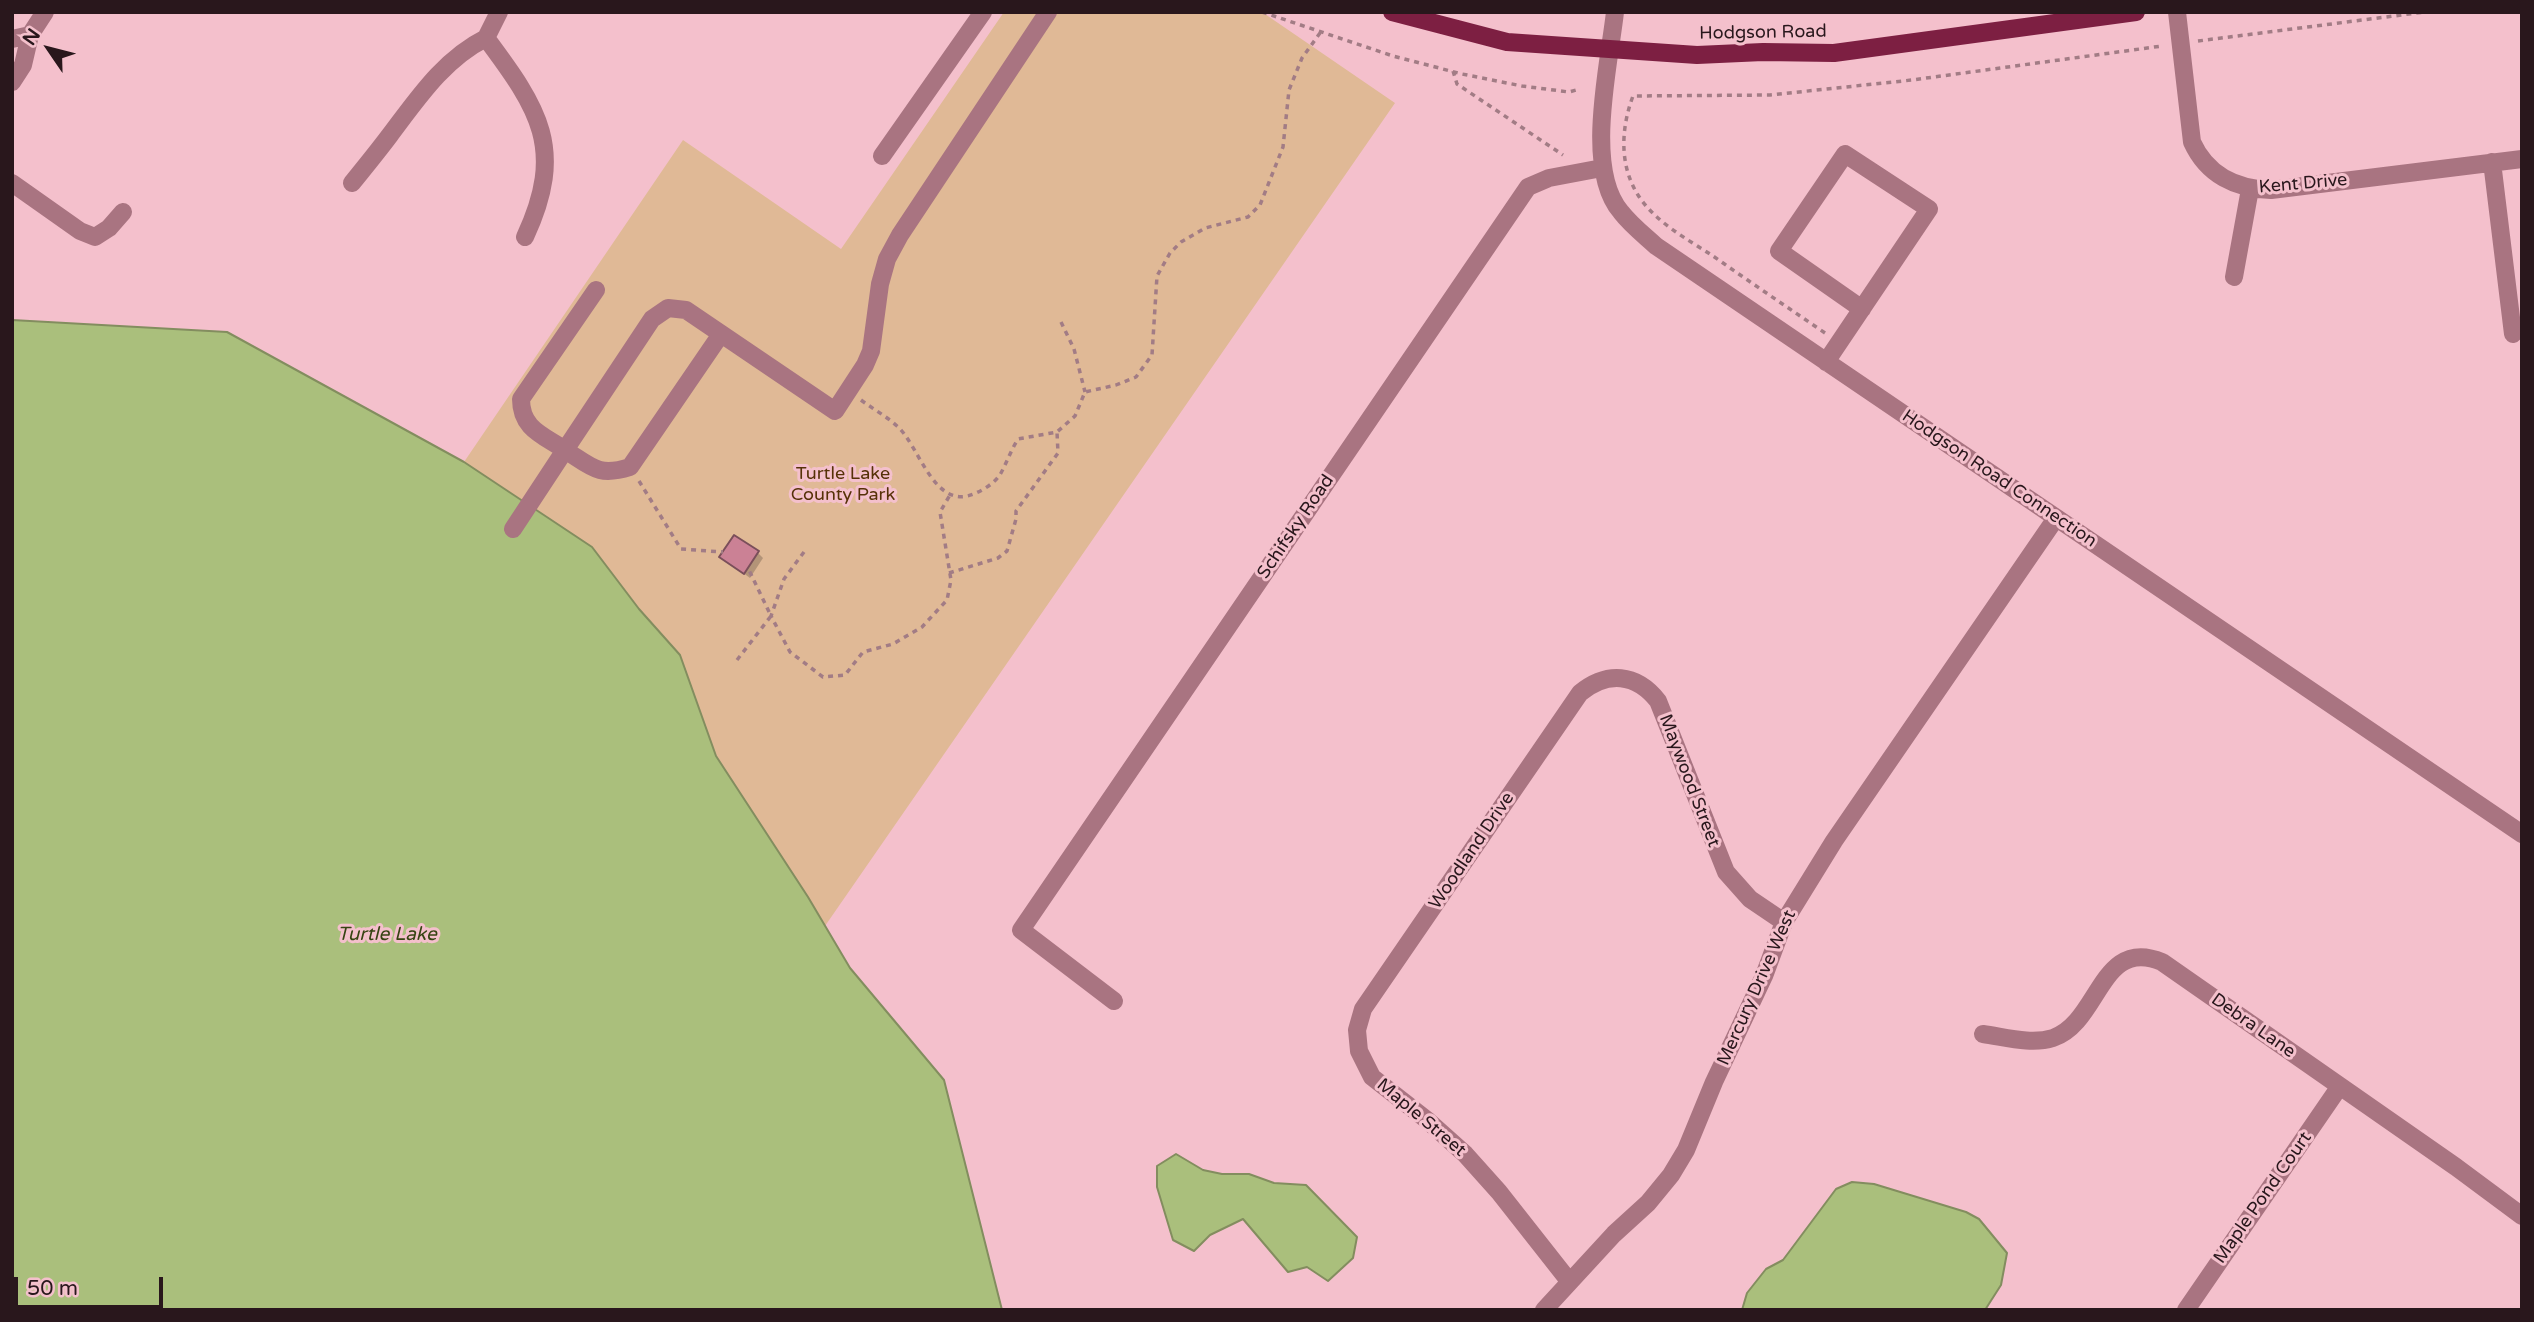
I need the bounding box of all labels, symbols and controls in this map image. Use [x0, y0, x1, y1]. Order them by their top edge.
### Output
north arrow [14, 14, 84, 84]
street label: Hodgson Road [1699, 21, 1827, 45]
text: N [18, 24, 45, 50]
street label: Kent Drive [2258, 169, 2348, 199]
street label: Hodgson Road Connection [1898, 406, 2100, 552]
park label: Turtle Lake County Park [791, 463, 895, 505]
street label: Schifsky Road [1253, 471, 1339, 583]
street label: Maywood Street [1654, 712, 1724, 850]
street label: Woodland Drive [1425, 788, 1519, 914]
street label: Mercury Drive West [1713, 907, 1801, 1069]
water label: Turtle Lake [337, 924, 437, 946]
street label: Debra Lane [2207, 989, 2299, 1063]
street label: Maple Street [1372, 1074, 1470, 1162]
street label: Maple Pond Court [2209, 1128, 2317, 1268]
scale bar [18, 1262, 166, 1306]
text: 50 m [27, 1276, 78, 1301]

